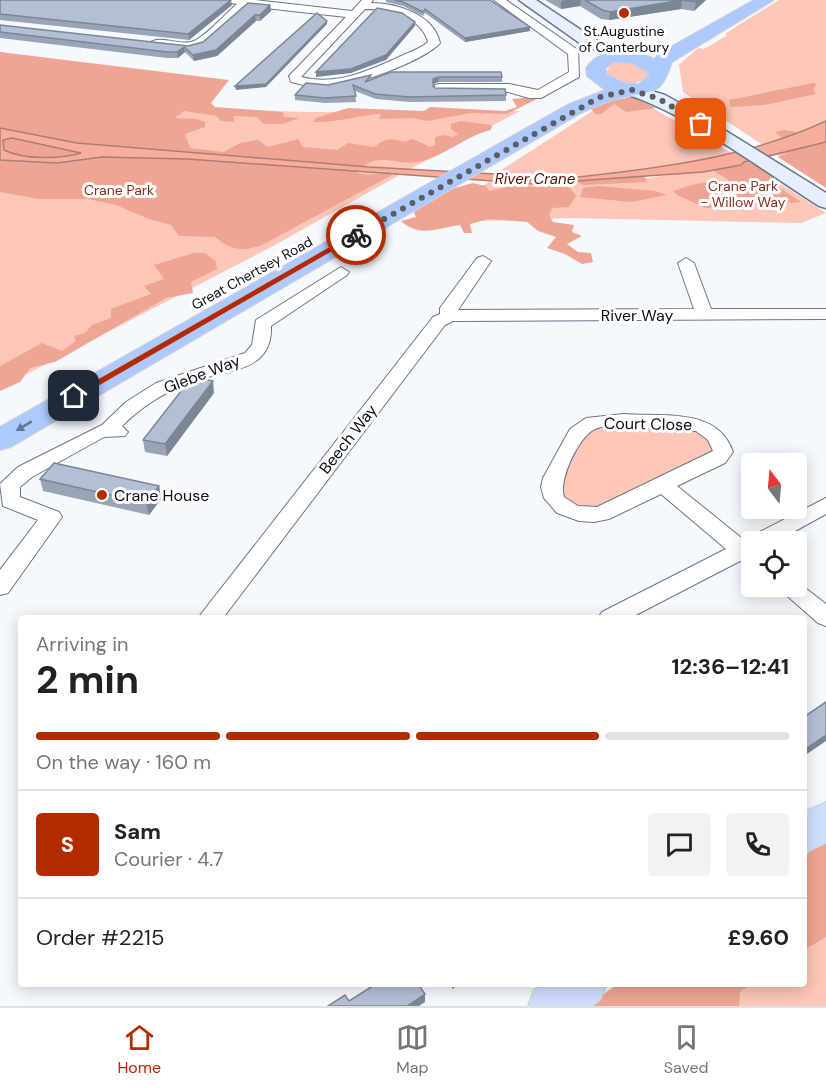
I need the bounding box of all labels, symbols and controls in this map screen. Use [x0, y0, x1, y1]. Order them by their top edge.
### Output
marker: St.Augustine of Canterbury [617, 6, 631, 20]
place label: St.Augustine of Canterbury [579, 22, 670, 56]
pin [675, 98, 726, 149]
icon: bag [684, 107, 717, 140]
water label: River Crane [495, 169, 576, 189]
park label: Crane Park - Willow Way [701, 177, 786, 211]
park label: Crane Park [84, 181, 154, 199]
courier [326, 205, 386, 265]
icon: bike [340, 219, 373, 252]
street label: Great Chertsey Road [188, 232, 316, 314]
street label: River Way [601, 305, 673, 326]
street label: Glebe Way [161, 350, 243, 398]
pin [48, 370, 99, 421]
icon: home [57, 379, 90, 412]
street label: Beech Way [314, 400, 382, 478]
street label: Court Close [604, 413, 692, 435]
one-way arrow [16, 420, 32, 431]
north arrow [741, 453, 807, 519]
map controls [741, 453, 807, 597]
place label: Crane House [114, 485, 209, 506]
marker: Crane House [95, 488, 109, 502]
button: locate [741, 531, 807, 597]
text: Arriving in [36, 631, 128, 657]
text: 12:36–12:41 [672, 652, 789, 681]
text: 2 min [36, 654, 139, 705]
text: On the way · 160 m [36, 749, 211, 775]
button: chat [648, 813, 711, 876]
button: phone [726, 813, 789, 876]
text: Sam [114, 817, 161, 846]
text: S [61, 830, 74, 859]
text: Courier · 4.7 [114, 846, 223, 872]
text: Order #2215 [36, 923, 164, 952]
text: £9.60 [728, 923, 789, 952]
tab: Home [117, 1021, 161, 1078]
tab: Map [396, 1021, 429, 1078]
tab: Saved [664, 1021, 709, 1078]

